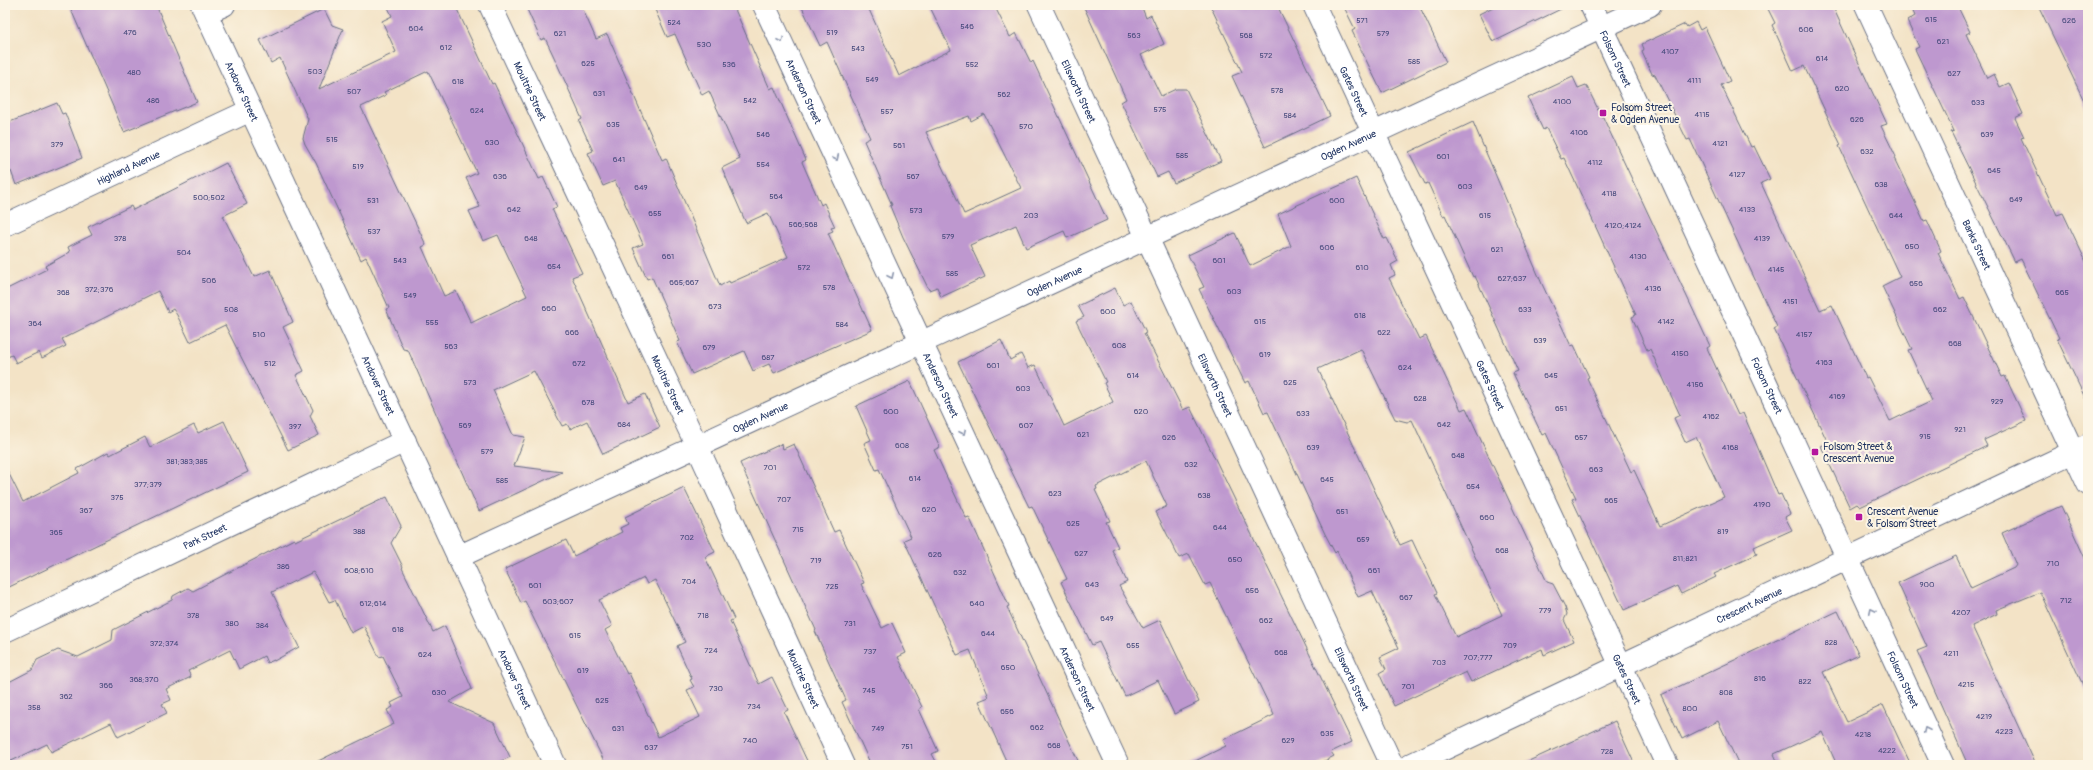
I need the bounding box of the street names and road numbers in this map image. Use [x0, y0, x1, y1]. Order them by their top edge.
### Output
street label: Folsom Street [1597, 29, 1634, 90]
street label: Anderson Street [783, 57, 824, 127]
street label: Ellsworth Street [1058, 58, 1098, 126]
street label: Andover Street [222, 60, 261, 124]
street label: Moultrie Street [511, 60, 549, 124]
street label: Gates Street [1336, 65, 1370, 119]
street label: Ogden Avenue [1319, 128, 1378, 164]
street label: Highland Avenue [95, 148, 162, 188]
street label: Banks Street [1959, 218, 1993, 273]
street label: Ogden Avenue [1025, 264, 1084, 300]
street label: Anderson Street [920, 351, 961, 421]
street label: Ellsworth Street [1195, 352, 1235, 420]
street label: Moultrie Street [648, 353, 686, 417]
street label: Andover Street [359, 354, 397, 418]
street label: Folsom Street [1748, 355, 1785, 417]
street label: Gates Street [1473, 359, 1507, 413]
street label: Ogden Avenue [731, 400, 790, 436]
street label: Park Street [181, 521, 230, 553]
street label: Crescent Avenue [1715, 585, 1784, 626]
street label: Anderson Street [1056, 644, 1098, 714]
street label: Ellsworth Street [1331, 646, 1371, 714]
street label: Andover Street [495, 647, 534, 712]
street label: Moultrie Street [784, 648, 822, 711]
street label: Folsom Street [1884, 649, 1921, 711]
street label: Gates Street [1609, 652, 1643, 707]

